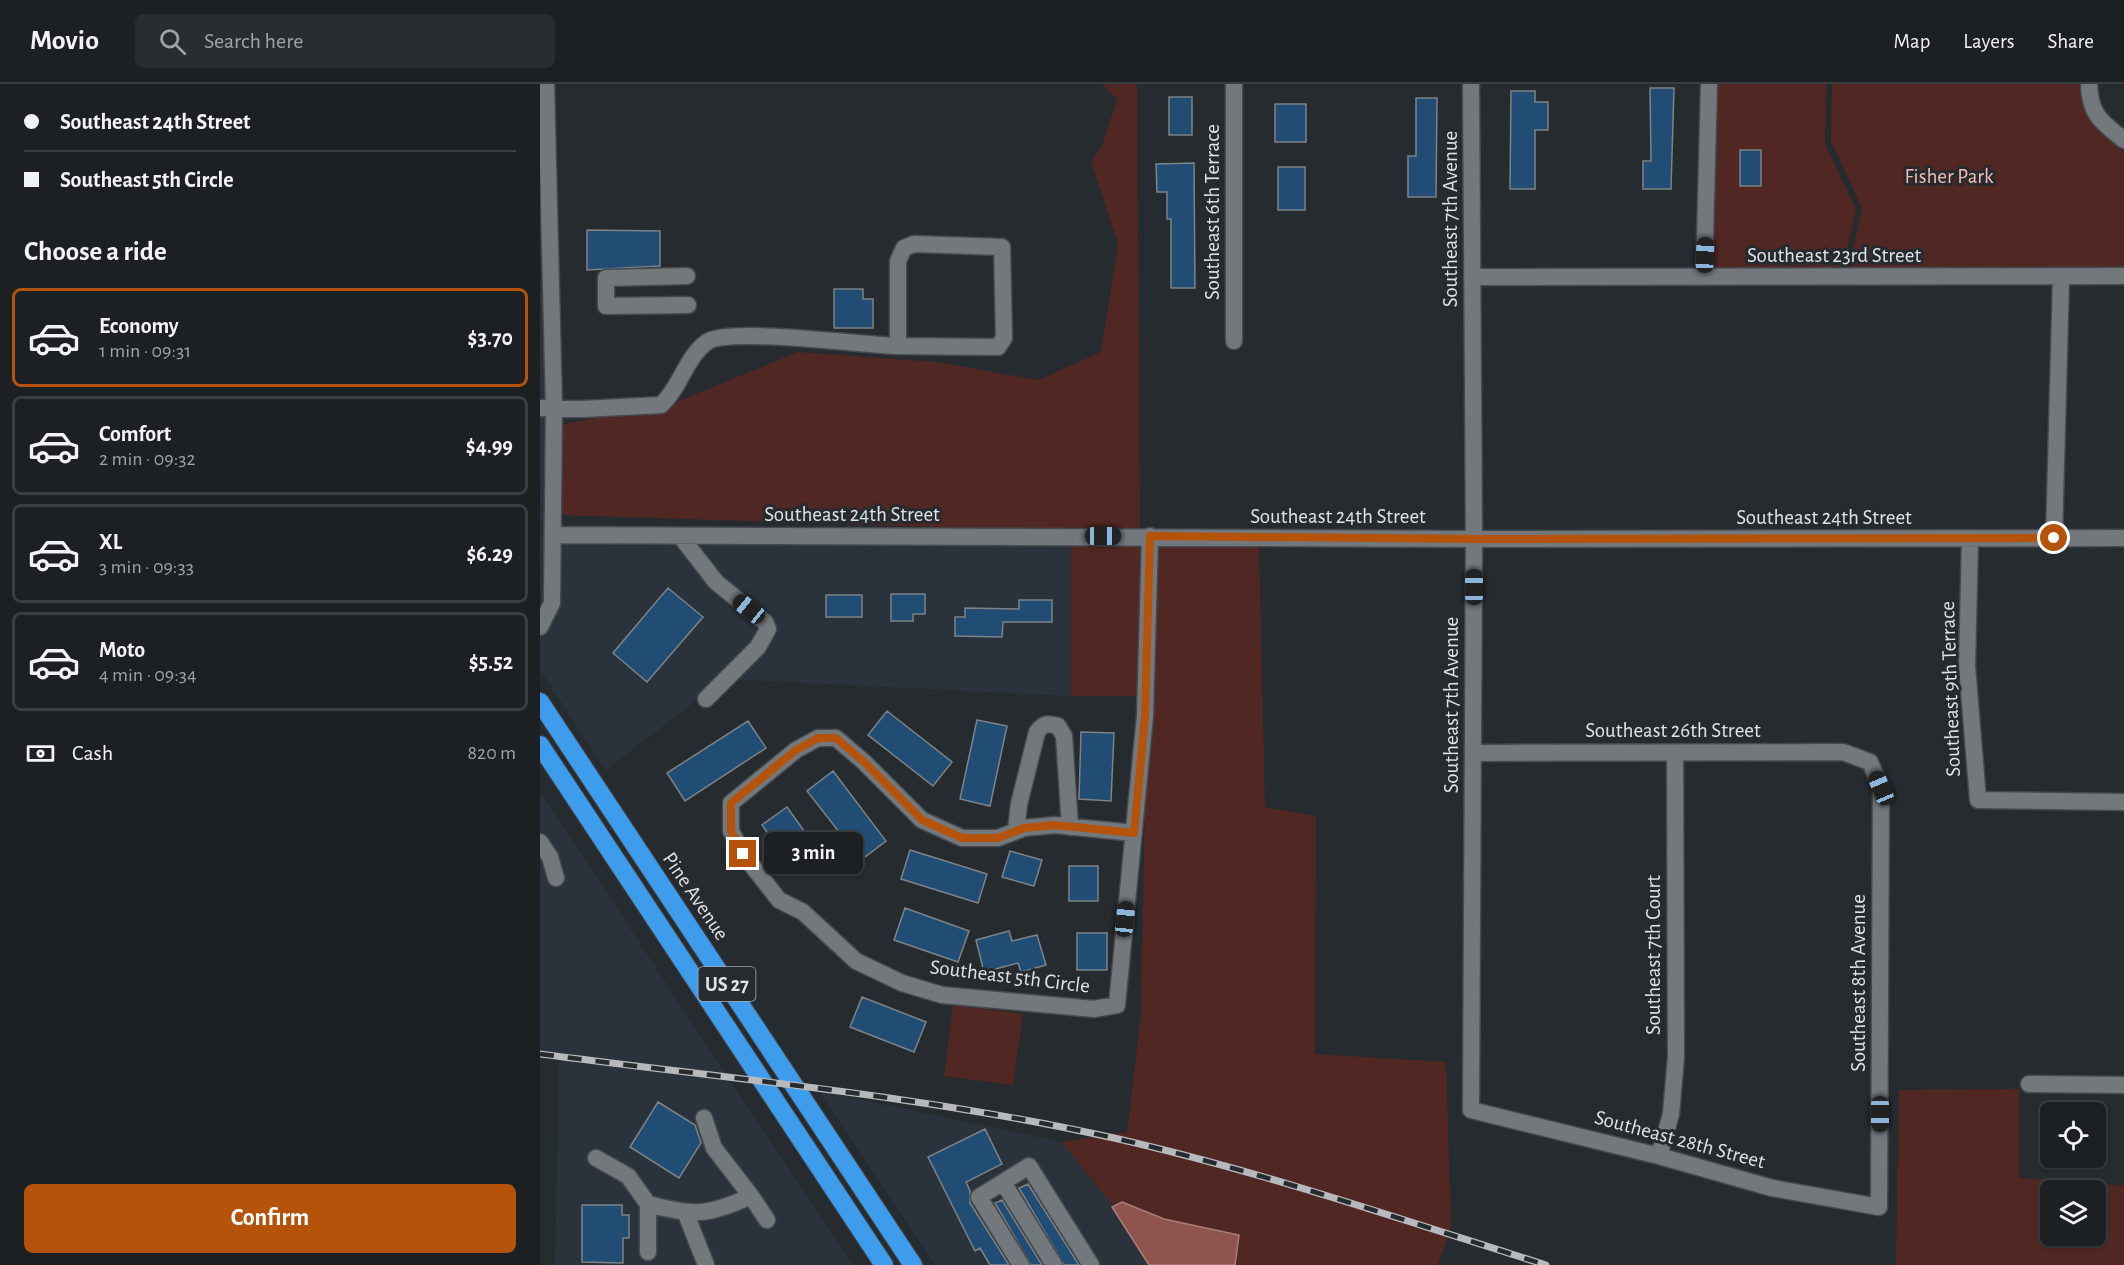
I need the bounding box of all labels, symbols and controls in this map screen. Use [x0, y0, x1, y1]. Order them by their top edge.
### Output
search box [135, 14, 555, 68]
icon: search [156, 25, 189, 58]
text: Movio [30, 27, 99, 55]
text: Search here [204, 30, 303, 52]
text: Map [1894, 31, 1930, 52]
text: Layers [1963, 31, 2014, 52]
text: Share [2047, 31, 2094, 52]
text: Southeast 24th Street [60, 111, 250, 133]
street label: Southeast 6th Terrace [1202, 124, 1223, 300]
street label: Southeast 7th Avenue [1440, 131, 1461, 307]
park label: Fisher Park [1904, 166, 1994, 187]
text: Southeast 5th Circle [60, 169, 234, 191]
car [1695, 237, 1715, 273]
text: Choose a ride [24, 238, 167, 265]
street label: Southeast 23rd Street [1747, 245, 1921, 266]
icon: car [27, 311, 81, 365]
text: Economy [99, 315, 179, 337]
text: $3.70 [468, 327, 513, 349]
text: 1 min · 09:31 [99, 341, 191, 361]
icon: car [27, 419, 81, 473]
text: Comfort [99, 423, 171, 445]
text: $4.99 [466, 435, 513, 457]
text: 2 min · 09:32 [99, 449, 196, 469]
street label: Southeast 24th Street [764, 504, 940, 525]
street label: Southeast 24th Street [1250, 506, 1426, 527]
street label: Southeast 24th Street [1736, 507, 1912, 528]
route start [2040, 524, 2067, 551]
icon: car [27, 527, 81, 581]
car [1085, 527, 1121, 545]
text: XL [99, 531, 122, 553]
text: $6.29 [466, 543, 513, 565]
text: 3 min · 09:33 [99, 557, 194, 577]
car [1465, 569, 1483, 605]
car [729, 591, 769, 627]
street label: Southeast 9th Terrace [1937, 601, 1964, 777]
street label: Southeast 7th Avenue [1441, 617, 1462, 793]
icon: car [27, 635, 81, 689]
text: Moto [99, 639, 145, 661]
text: $5.52 [469, 651, 513, 673]
text: 4 min · 09:34 [99, 665, 197, 685]
street label: Southeast 26th Street [1585, 720, 1761, 741]
icon: cash [24, 737, 57, 770]
text: Cash [72, 742, 113, 764]
text: 820 m [468, 743, 516, 763]
car [1866, 768, 1896, 808]
callout: 3 min [764, 833, 863, 875]
route end [729, 840, 756, 867]
text: 3 min [792, 843, 835, 863]
street label: Pine Avenue [659, 848, 733, 944]
street label: Southeast 7th Court [1643, 875, 1664, 1035]
street label: Southeast 8th Avenue [1848, 894, 1869, 1072]
car [1114, 900, 1136, 938]
street label: Southeast 5th Circle [929, 956, 1091, 997]
road number: US 27 [698, 967, 756, 1001]
car [1871, 1096, 1889, 1132]
map controls [2040, 1102, 2106, 1246]
button: locate [2040, 1102, 2106, 1168]
street label: Southeast 28th Street [1592, 1107, 1768, 1172]
button: layers [2040, 1180, 2106, 1246]
button: Confirm [24, 1184, 516, 1253]

